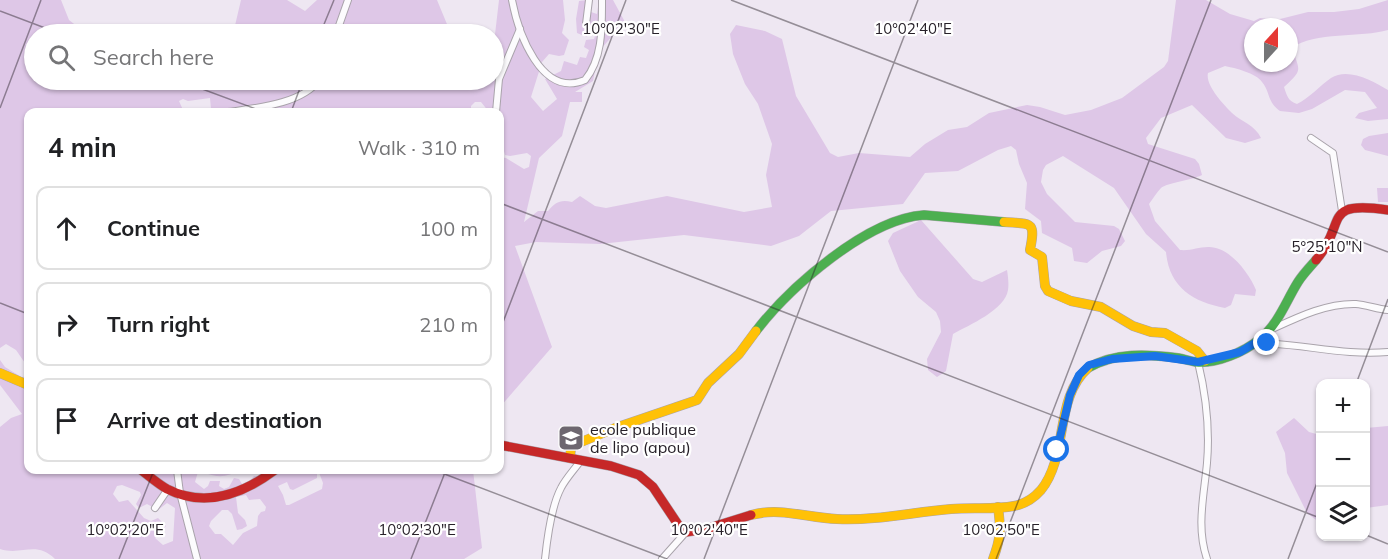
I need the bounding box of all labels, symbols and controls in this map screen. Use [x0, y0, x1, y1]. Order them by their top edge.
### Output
north arrow [1244, 18, 1298, 72]
text: 10°02'30"E [582, 19, 660, 38]
text: 10°02'40"E [874, 19, 952, 38]
search box [24, 24, 504, 90]
icon: search [45, 41, 78, 74]
text: Search here [93, 43, 214, 71]
text: 4 min [48, 131, 117, 164]
text: Walk · 310 m [358, 135, 480, 160]
icon: ahead [50, 212, 83, 245]
text: Continue [107, 214, 200, 242]
text: 100 m [419, 216, 478, 241]
text: 5°25'10"N [1292, 237, 1362, 256]
icon: right [50, 308, 83, 341]
text: Turn right [107, 310, 210, 338]
text: 210 m [419, 312, 478, 337]
route end [1253, 329, 1279, 355]
map controls [1316, 379, 1370, 541]
button: + [1316, 379, 1370, 433]
icon: arrive [50, 404, 83, 437]
text: Arrive at destination [107, 406, 322, 434]
place label: ecole publique de lipo (apou) [590, 419, 696, 457]
school or university icon: ecole publique de lipo (apou) [556, 423, 586, 453]
button: − [1316, 433, 1370, 487]
route start [1043, 436, 1069, 462]
button: layers [1316, 487, 1370, 541]
text: 10°02'20"E [86, 520, 164, 539]
text: 10°02'30"E [378, 520, 456, 539]
text: 10°02'40"E [670, 520, 748, 539]
text: 10°02'50"E [962, 520, 1040, 539]

